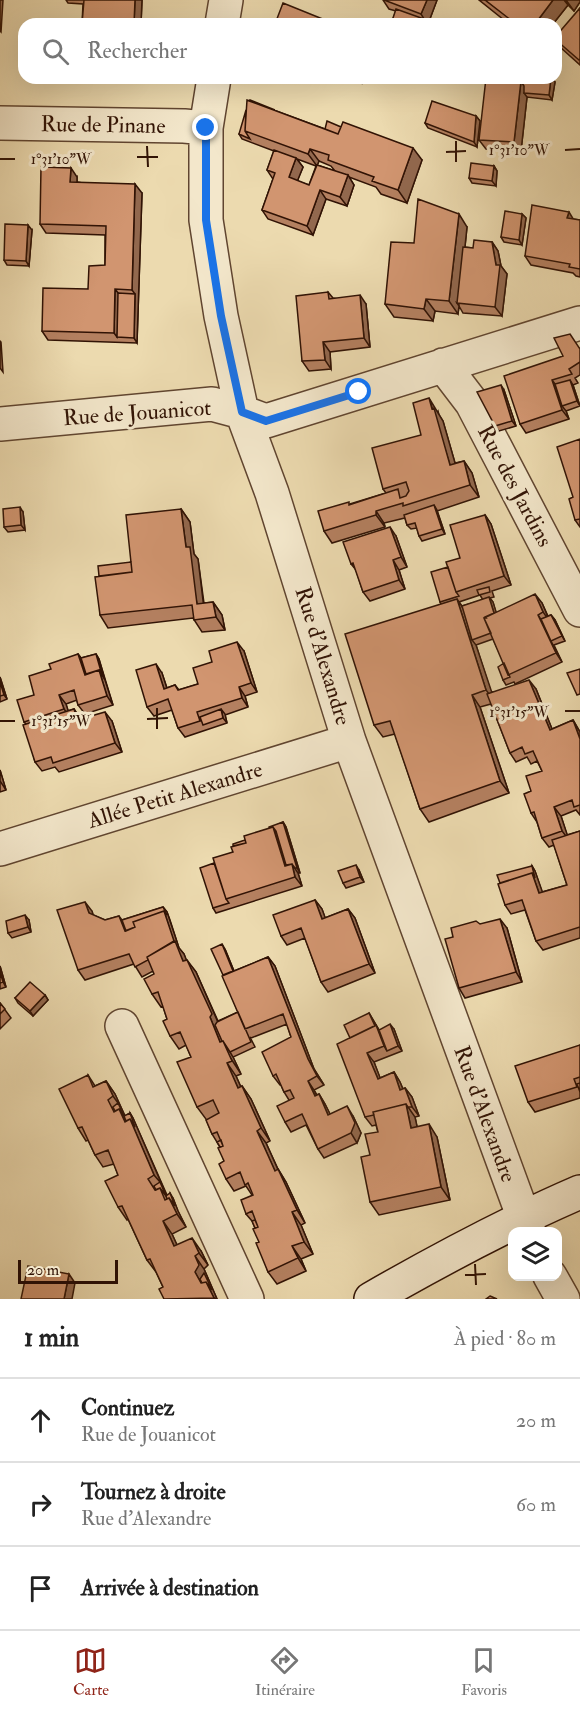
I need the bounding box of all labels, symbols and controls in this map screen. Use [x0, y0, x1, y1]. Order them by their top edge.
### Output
search box [18, 18, 562, 84]
icon: search [39, 35, 72, 68]
text: Rechercher [87, 37, 187, 65]
street label: Rue de Pinane [40, 110, 166, 140]
route end [192, 114, 218, 140]
text: 1°31'10"W [489, 141, 550, 160]
text: 1°31'10"W [31, 150, 92, 169]
route start [345, 378, 371, 404]
street label: Rue de Jouanicot [62, 394, 212, 432]
street label: Rue des Jardins [471, 420, 559, 552]
street label: Rue d'Alexandre [289, 583, 357, 729]
text: 1°31'15"W [489, 703, 549, 722]
text: 1°31'15"W [31, 712, 91, 731]
street label: Allée Petit Alexandre [83, 755, 266, 835]
street label: Rue d'Alexandre [447, 1042, 523, 1186]
map controls [508, 1227, 562, 1281]
button: layers [508, 1227, 562, 1281]
scale bar [18, 1257, 118, 1284]
text: 20 m [27, 1260, 59, 1280]
text: 1 min [24, 1322, 79, 1354]
text: À pied · 80 m [454, 1326, 556, 1351]
text: Continuez [81, 1394, 174, 1422]
icon: ahead [24, 1404, 57, 1437]
text: 20 m [516, 1408, 556, 1433]
text: Rue de Jouanicot [81, 1422, 216, 1447]
text: Tournez à droite [81, 1478, 226, 1506]
icon: right [24, 1488, 57, 1521]
text: 60 m [516, 1492, 556, 1517]
text: Rue d'Alexandre [81, 1506, 211, 1531]
icon: arrive [24, 1572, 57, 1605]
text: Arrivée à destination [81, 1574, 259, 1602]
tab: Carte [73, 1644, 109, 1700]
tab: Itinéraire [255, 1644, 315, 1700]
tab: Favoris [461, 1644, 507, 1700]

